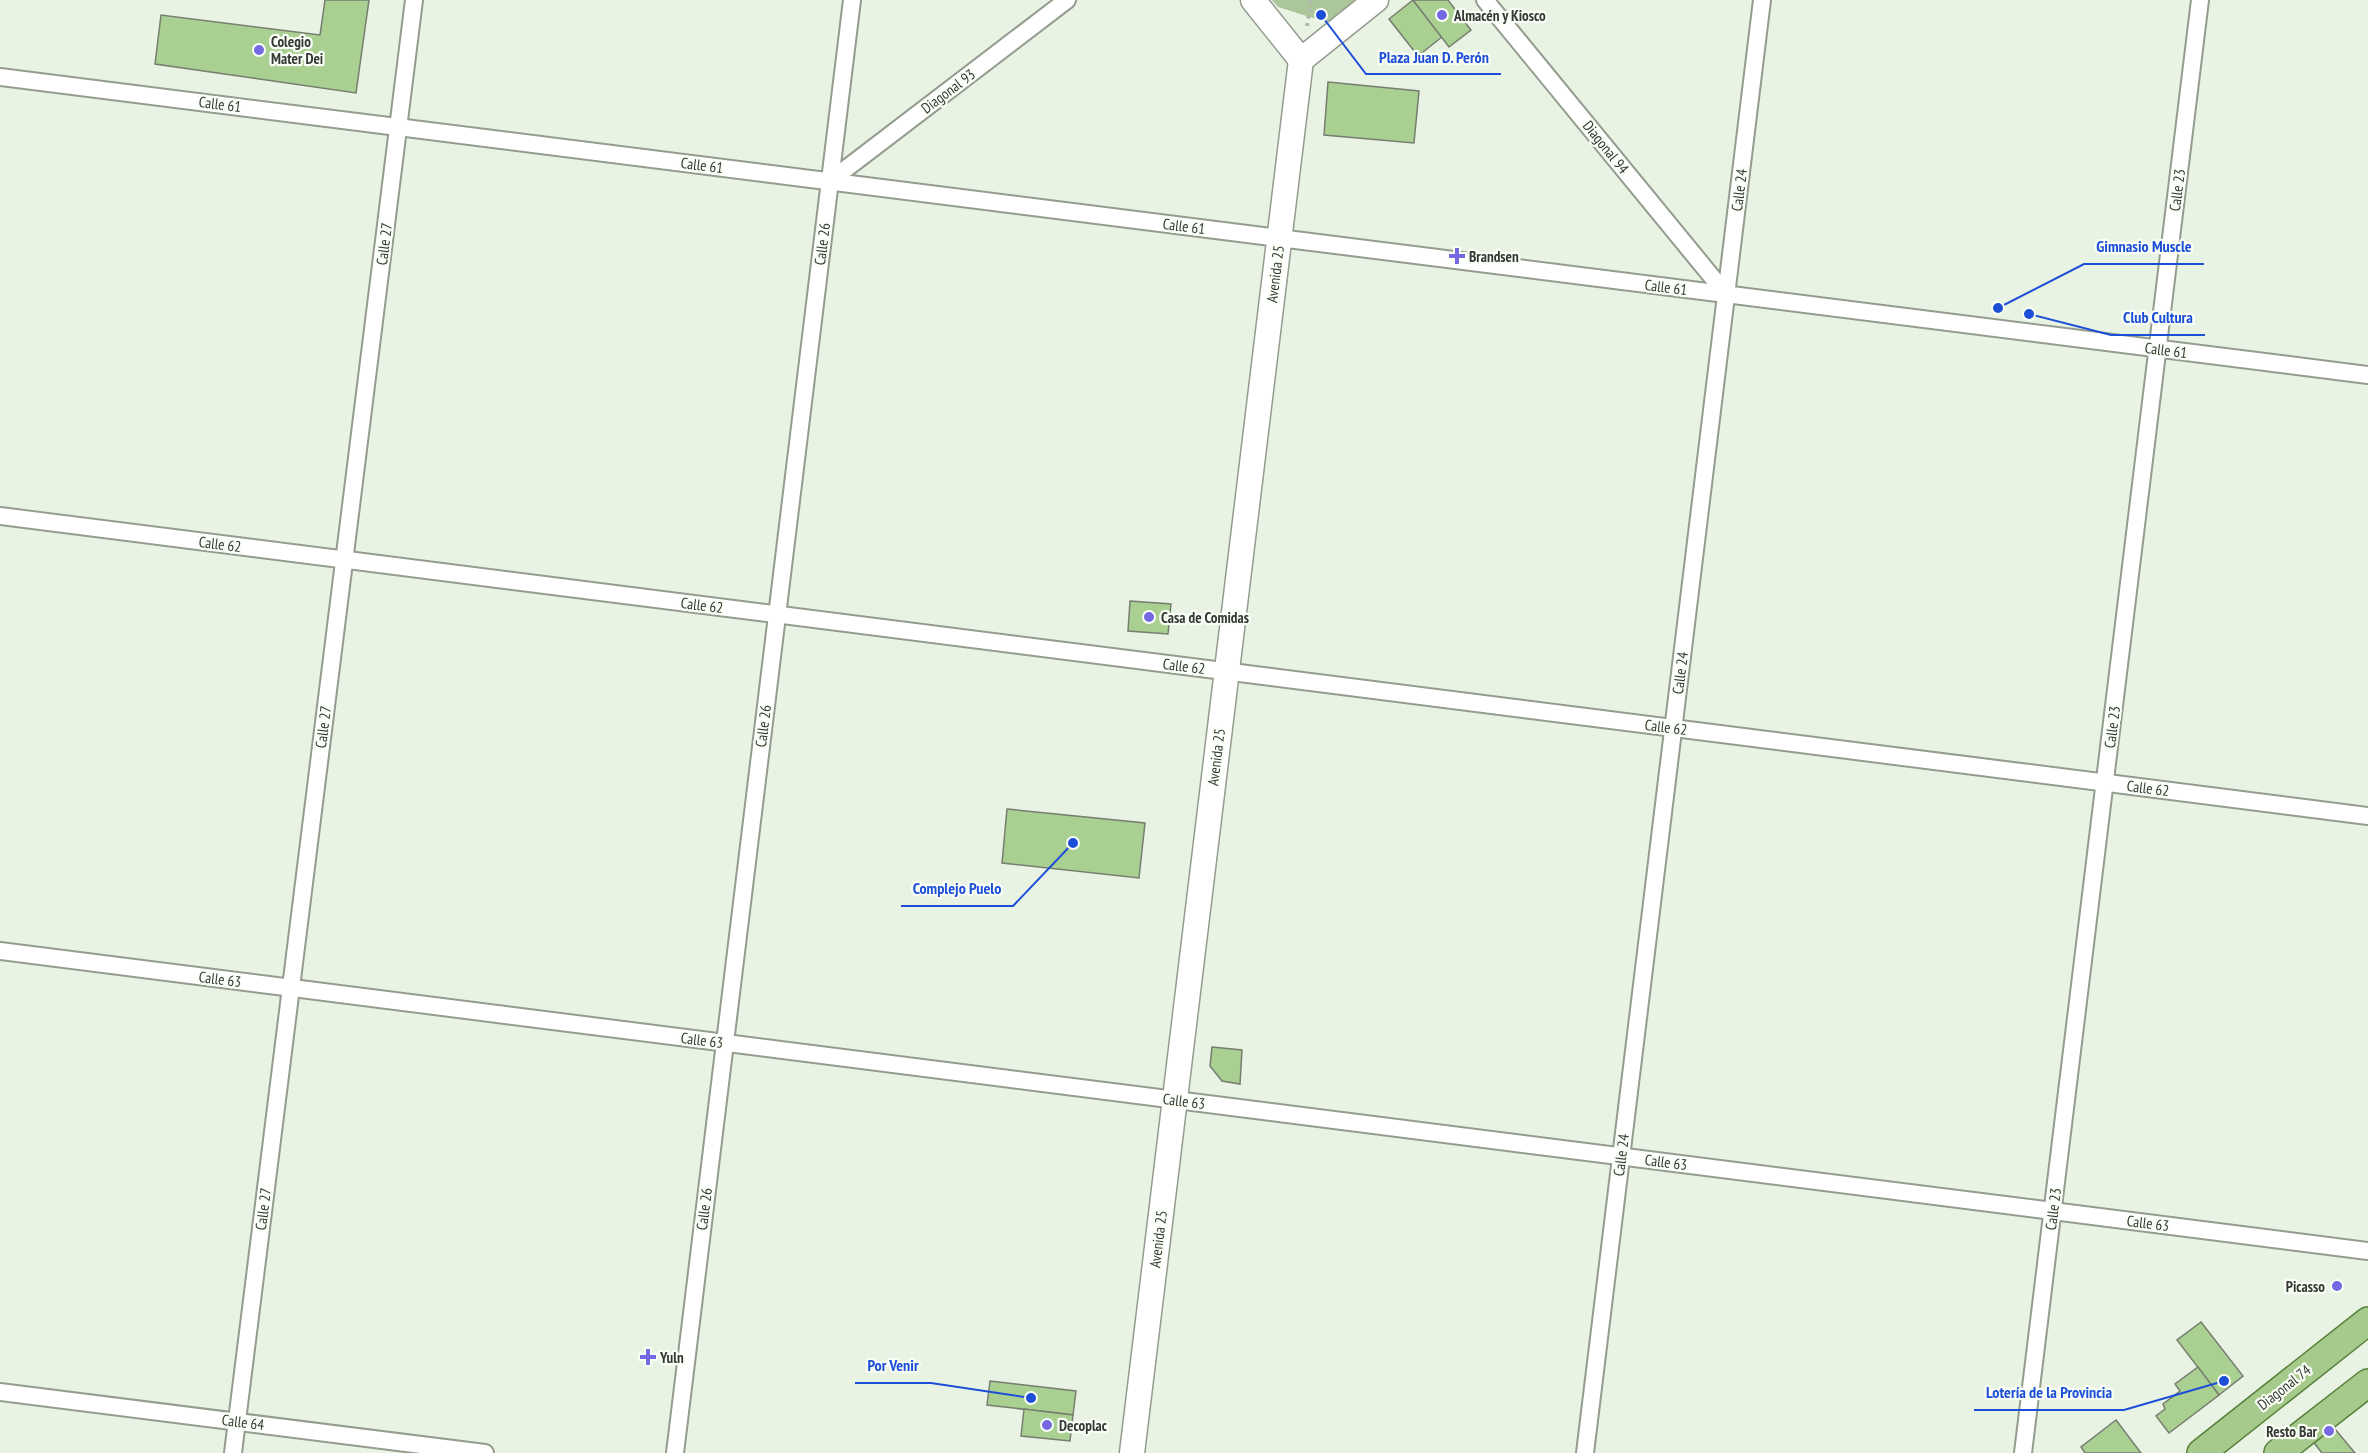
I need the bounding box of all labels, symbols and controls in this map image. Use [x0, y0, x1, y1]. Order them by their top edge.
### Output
place label: Almacén y Kiosco [1453, 6, 1546, 25]
marker: Almacén y Kiosco [1435, 8, 1449, 22]
place label: Colegio Mater Dei [271, 32, 323, 68]
callout: Plaza Juan D. Perón [1366, 40, 1501, 74]
marker: Colegio Mater Dei [252, 43, 266, 57]
text: Plaza Juan D. Perón [1379, 47, 1489, 67]
street label: Diagonal 93 [917, 64, 979, 118]
street label: Calle 61 [198, 92, 242, 116]
street label: Diagonal 94 [1579, 117, 1633, 178]
street label: Calle 61 [680, 153, 724, 177]
street label: Calle 24 [1727, 167, 1751, 212]
street label: Calle 23 [2165, 168, 2189, 212]
street label: Calle 61 [1162, 214, 1206, 238]
street label: Calle 26 [810, 221, 834, 266]
street label: Calle 27 [372, 222, 396, 266]
callout: Gimnasio Muscle [2084, 230, 2204, 264]
text: Gimnasio Muscle [2096, 236, 2192, 256]
street label: Avenida 25 [1262, 244, 1288, 304]
place label: Brandsen [1469, 247, 1519, 266]
marker: Brandsen [1450, 249, 1464, 263]
street label: Calle 61 [1644, 275, 1688, 299]
callout: Club Cultura [2111, 301, 2205, 335]
text: Club Cultura [2123, 307, 2193, 327]
street label: Calle 61 [2144, 338, 2188, 362]
street label: Calle 62 [198, 532, 242, 556]
street label: Calle 62 [680, 593, 724, 617]
place label: Casa de Comidas [1161, 608, 1249, 627]
marker: Casa de Comidas [1142, 610, 1156, 624]
street label: Calle 24 [1668, 650, 1692, 695]
street label: Calle 62 [1162, 654, 1206, 678]
street label: Calle 26 [751, 703, 775, 748]
street label: Calle 27 [311, 705, 335, 749]
street label: Calle 23 [2100, 705, 2124, 749]
street label: Calle 62 [1644, 715, 1688, 739]
street label: Avenida 25 [1203, 727, 1229, 787]
street label: Calle 62 [2126, 776, 2170, 800]
callout: Complejo Puelo [901, 872, 1013, 906]
text: Complejo Puelo [913, 878, 1001, 898]
street label: Calle 63 [198, 967, 242, 991]
street label: Calle 63 [680, 1028, 724, 1052]
street label: Calle 63 [1162, 1089, 1206, 1113]
street label: Calle 24 [1609, 1132, 1633, 1177]
street label: Calle 63 [1644, 1150, 1688, 1174]
street label: Calle 26 [692, 1186, 716, 1231]
street label: Calle 27 [251, 1187, 275, 1231]
street label: Calle 23 [2041, 1187, 2065, 1231]
street label: Avenida 25 [1145, 1209, 1171, 1269]
street label: Calle 63 [2126, 1211, 2170, 1235]
place label: Picasso [2286, 1277, 2325, 1296]
marker: Picasso [2330, 1279, 2344, 1293]
place label: Yuln [659, 1348, 684, 1367]
callout: Por Venir [855, 1349, 931, 1383]
marker: Yuln [641, 1350, 655, 1364]
text: Por Venir [867, 1355, 919, 1375]
street label: Diagonal 74 [2253, 1360, 2315, 1414]
callout: Lotería de la Provincia [1974, 1376, 2124, 1410]
text: Lotería de la Provincia [1986, 1382, 2112, 1402]
street label: Calle 64 [221, 1410, 266, 1434]
place label: Decoplac [1059, 1416, 1108, 1435]
marker: Decoplac [1040, 1418, 1054, 1432]
place label: Resto Bar [2266, 1422, 2318, 1441]
marker: Resto Bar [2322, 1424, 2336, 1438]

